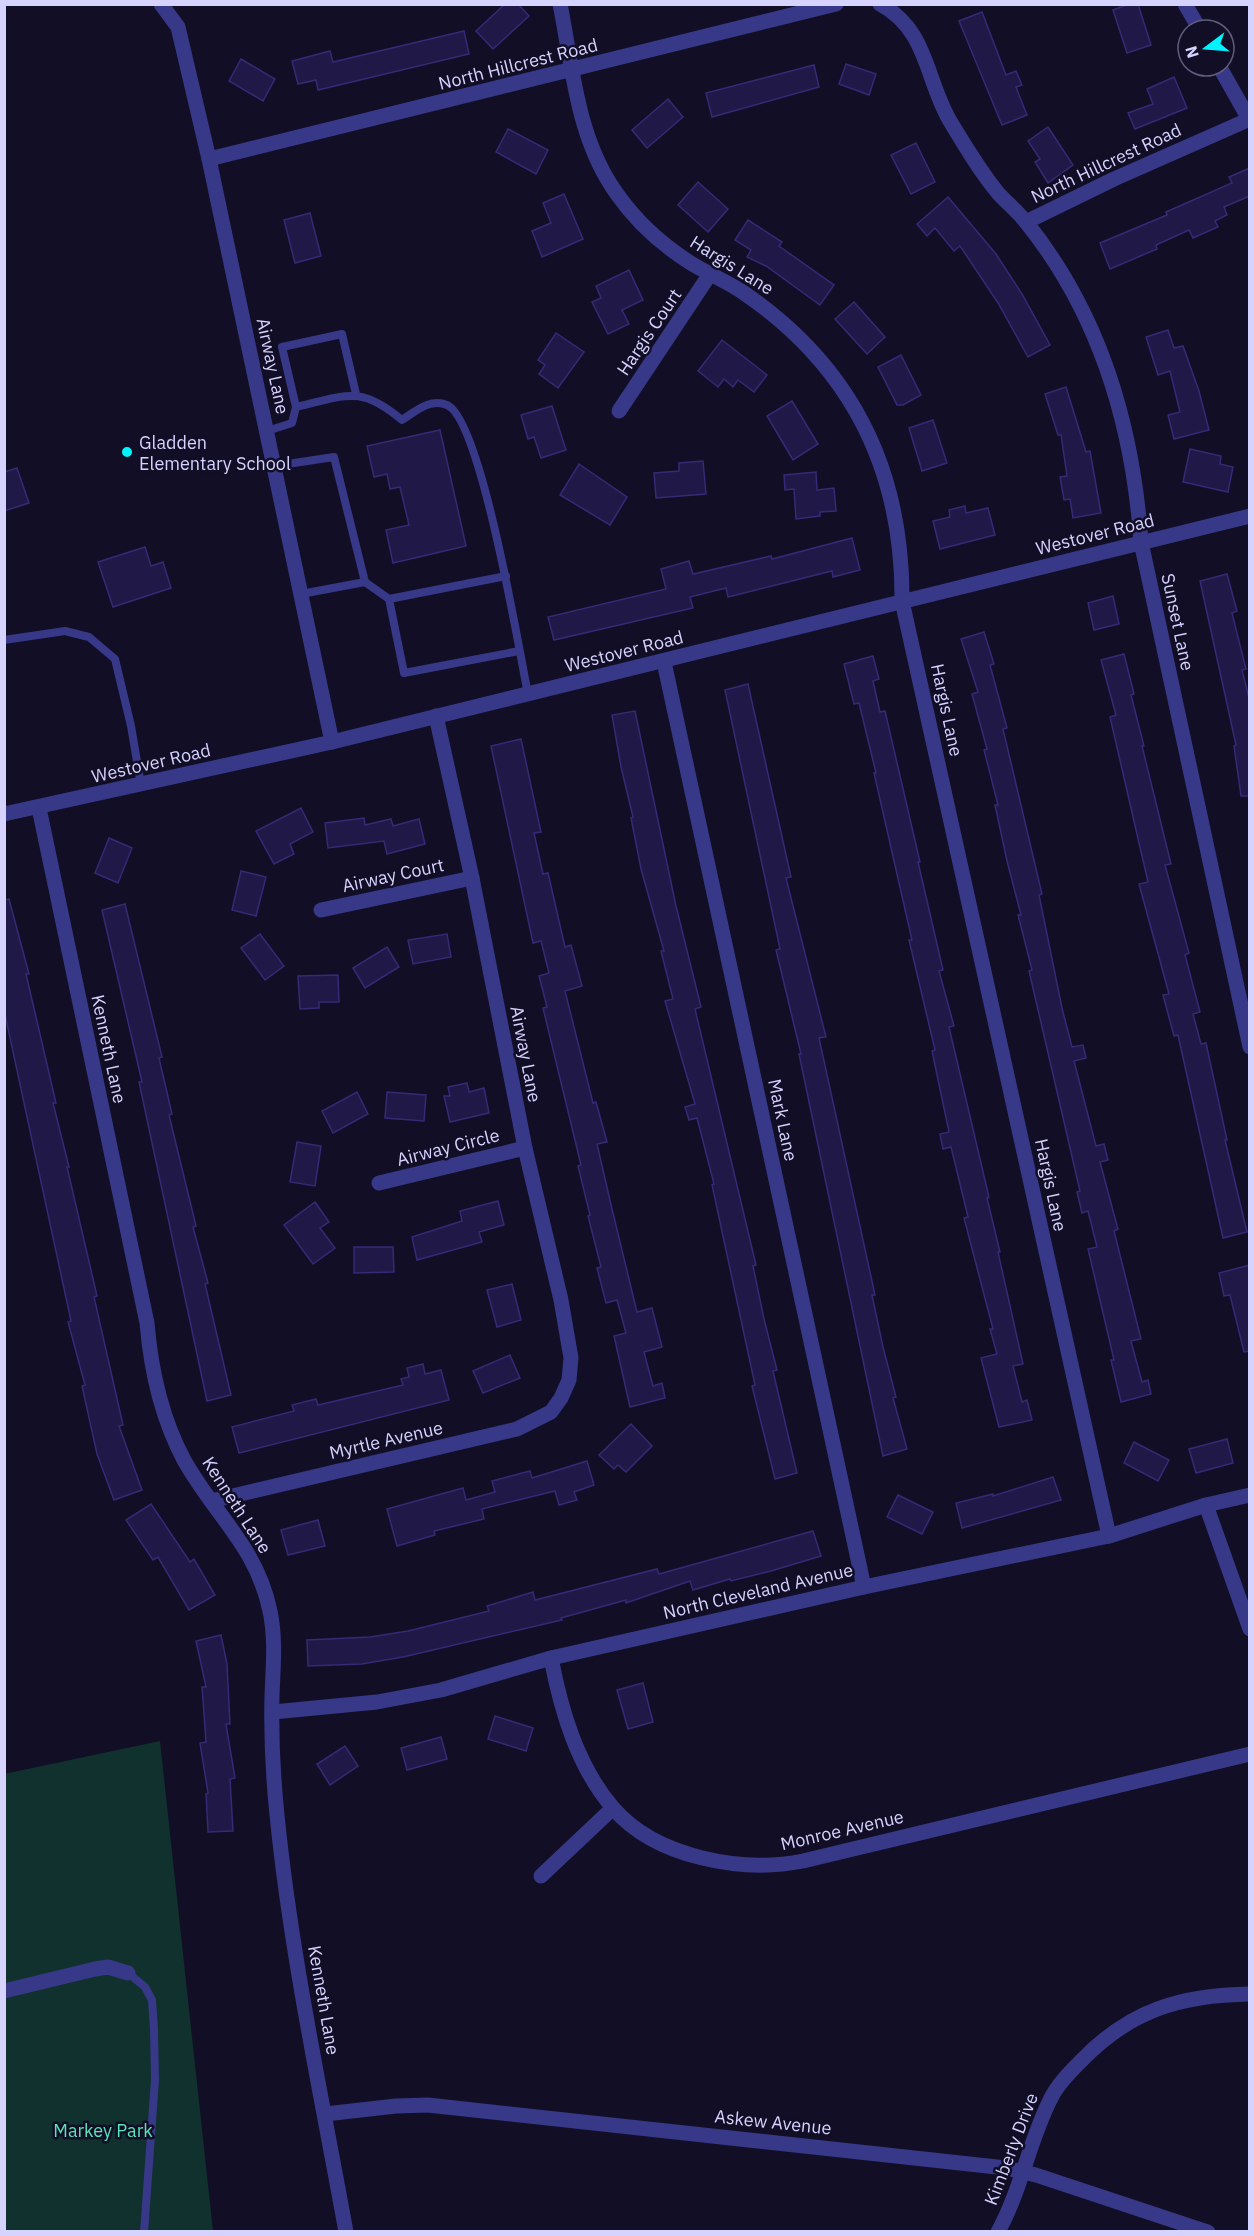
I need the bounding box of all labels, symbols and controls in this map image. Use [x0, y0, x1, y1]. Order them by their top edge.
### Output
north arrow [1176, 18, 1236, 78]
street label: North Hillcrest Road [436, 33, 600, 95]
text: N [1180, 44, 1203, 60]
street label: North Hillcrest Road [1027, 118, 1185, 208]
street label: Hargis Lane [686, 230, 778, 300]
street label: Hargis Court [611, 284, 687, 380]
street label: Airway Lane [252, 316, 294, 416]
place label: Gladden Elementary School [139, 431, 291, 475]
marker: Gladden Elementary School [120, 445, 134, 459]
street label: Westover Road [1033, 508, 1157, 560]
street label: Sunset Lane [1156, 571, 1200, 673]
street label: Westover Road [562, 625, 686, 677]
street label: Hargis Lane [926, 662, 968, 759]
street label: Westover Road [89, 738, 213, 788]
street label: Airway Court [340, 853, 446, 897]
street label: Kenneth Lane [86, 992, 132, 1106]
street label: Airway Lane [505, 1004, 547, 1104]
street label: Mark Lane [763, 1077, 803, 1163]
street label: Airway Circle [394, 1123, 502, 1171]
street label: Hargis Lane [1030, 1137, 1072, 1234]
street label: Myrtle Avenue [327, 1416, 445, 1464]
street label: Kenneth Lane [197, 1452, 277, 1558]
street label: North Cleveland Avenue [661, 1558, 855, 1624]
street label: Monroe Avenue [778, 1805, 906, 1855]
street label: Kenneth Lane [303, 1944, 345, 2057]
street label: Kimberly Drive [979, 2090, 1043, 2208]
street label: Askew Avenue [713, 2104, 833, 2140]
park label: Markey Park [53, 2119, 153, 2142]

